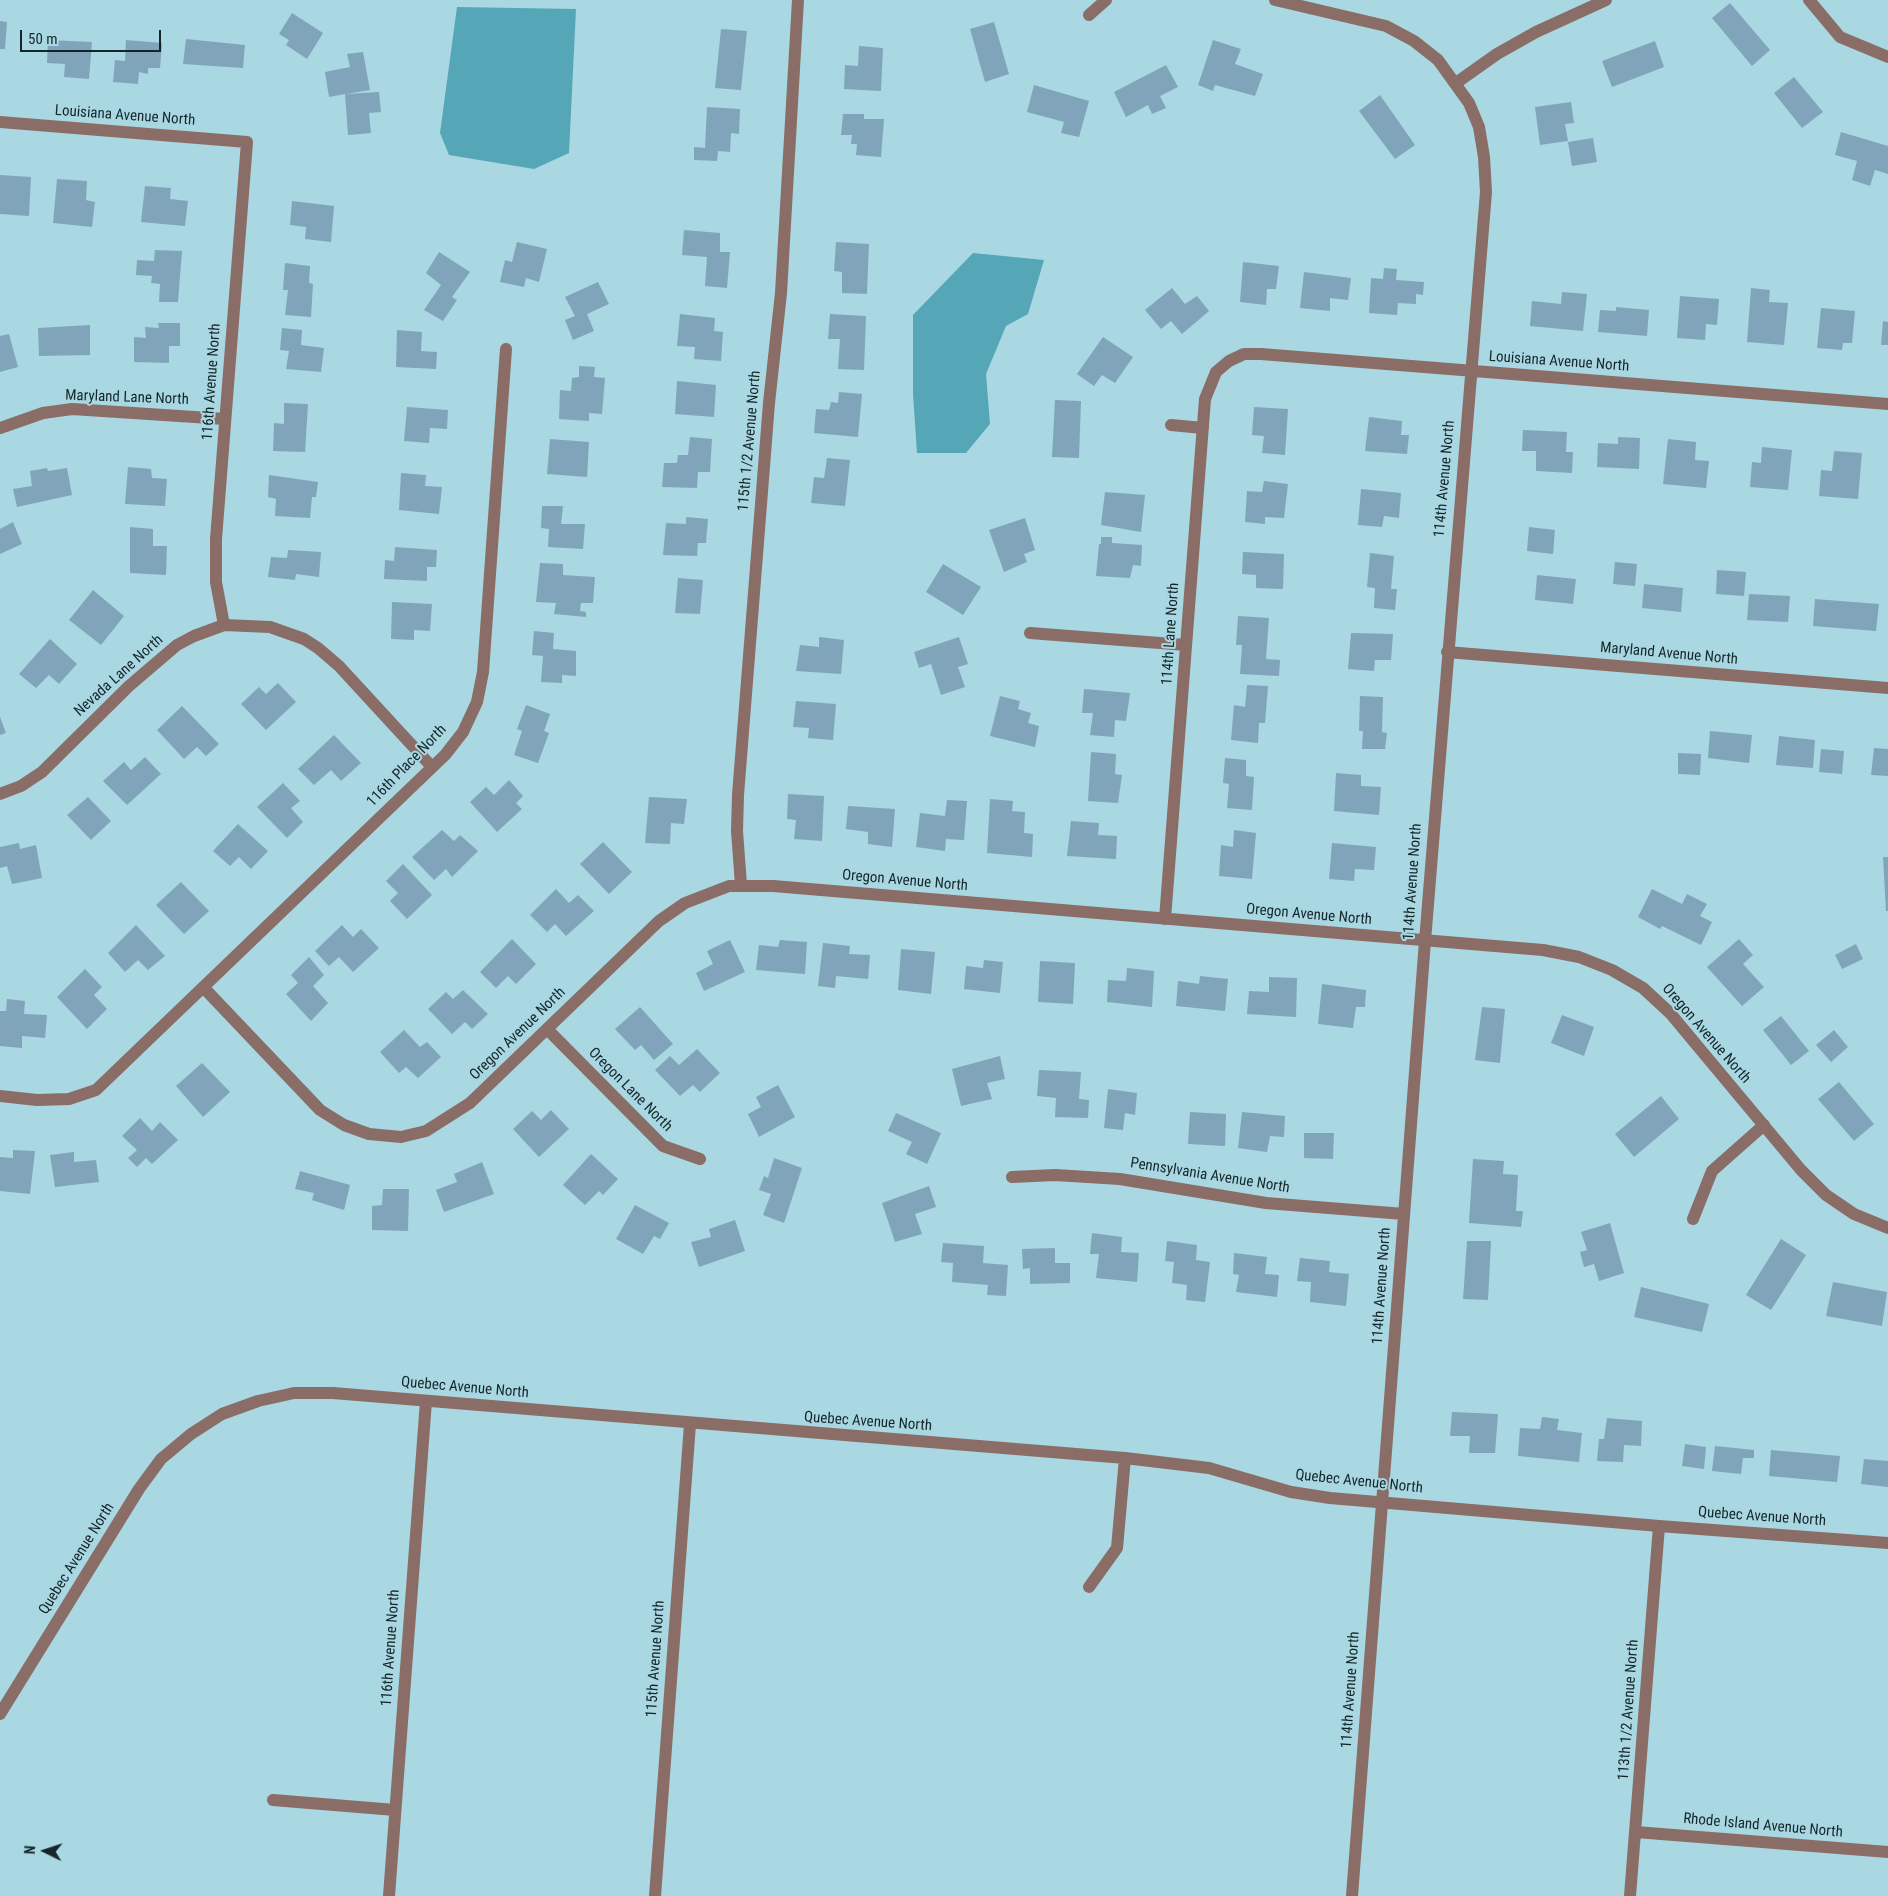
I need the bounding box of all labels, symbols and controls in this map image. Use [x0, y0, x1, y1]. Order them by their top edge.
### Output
scale bar [22, 20, 164, 52]
text: 50 m [28, 30, 58, 48]
street label: Louisiana Avenue North [54, 102, 196, 130]
street label: 116th Avenue North [199, 323, 225, 441]
street label: Louisiana Avenue North [1488, 348, 1630, 376]
street label: 115th 1/2 Avenue North [735, 370, 765, 512]
street label: Maryland Lane North [65, 387, 189, 409]
street label: 114th Avenue North [1431, 420, 1459, 538]
street label: 114th Lane North [1158, 582, 1184, 686]
street label: Nevada Lane North [71, 631, 167, 721]
street label: Maryland Avenue North [1599, 639, 1739, 669]
street label: 116th Place North [363, 721, 451, 811]
street label: 114th Avenue North [1400, 823, 1426, 941]
street label: Oregon Avenue North [841, 867, 969, 895]
street label: Oregon Avenue North [1245, 901, 1373, 929]
street label: Oregon Avenue North [1658, 980, 1754, 1088]
street label: Oregon Avenue North [466, 984, 570, 1084]
street label: Oregon Lane North [584, 1044, 676, 1136]
street label: Pennsylvania Avenue North [1129, 1155, 1291, 1197]
street label: 114th Avenue North [1369, 1227, 1395, 1345]
street label: Quebec Avenue North [400, 1373, 530, 1403]
street label: Quebec Avenue North [803, 1409, 933, 1435]
street label: Quebec Avenue North [1294, 1466, 1424, 1498]
street label: Quebec Avenue North [35, 1500, 119, 1618]
street label: Quebec Avenue North [1697, 1504, 1827, 1530]
street label: 116th Avenue North [378, 1589, 404, 1707]
street label: 115th Avenue North [643, 1600, 669, 1718]
street label: 114th Avenue North [1338, 1631, 1364, 1749]
street label: 113th 1/2 Avenue North [1615, 1639, 1643, 1781]
street label: Rhode Island Avenue North [1682, 1810, 1844, 1842]
north arrow [20, 1826, 70, 1876]
text: N [22, 1845, 38, 1855]

